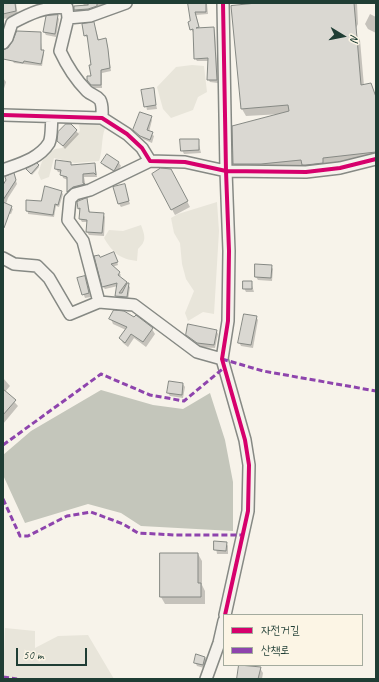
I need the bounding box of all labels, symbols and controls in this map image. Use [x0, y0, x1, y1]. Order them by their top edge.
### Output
north arrow [323, 16, 363, 56]
text: N [347, 34, 362, 43]
legend [223, 614, 363, 666]
text: 자전거길 [261, 622, 300, 638]
scale bar [18, 640, 89, 666]
text: 산책로 [261, 642, 290, 658]
text: 50 m [23, 647, 43, 663]

